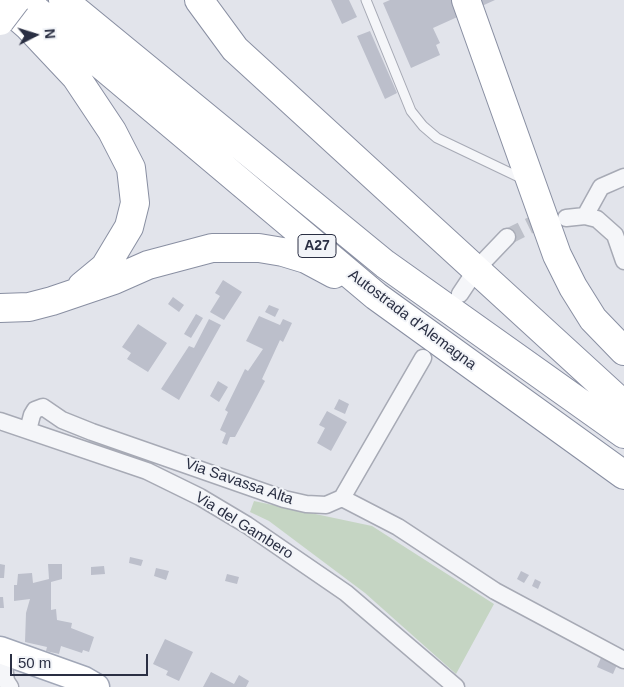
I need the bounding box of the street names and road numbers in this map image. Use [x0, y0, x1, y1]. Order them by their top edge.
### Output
road number: A27 [298, 235, 336, 258]
street label: Autostrada d'Alemagna [345, 266, 479, 374]
street label: Via Savassa Alta [183, 455, 295, 509]
street label: Via del Gambero [192, 489, 296, 563]

